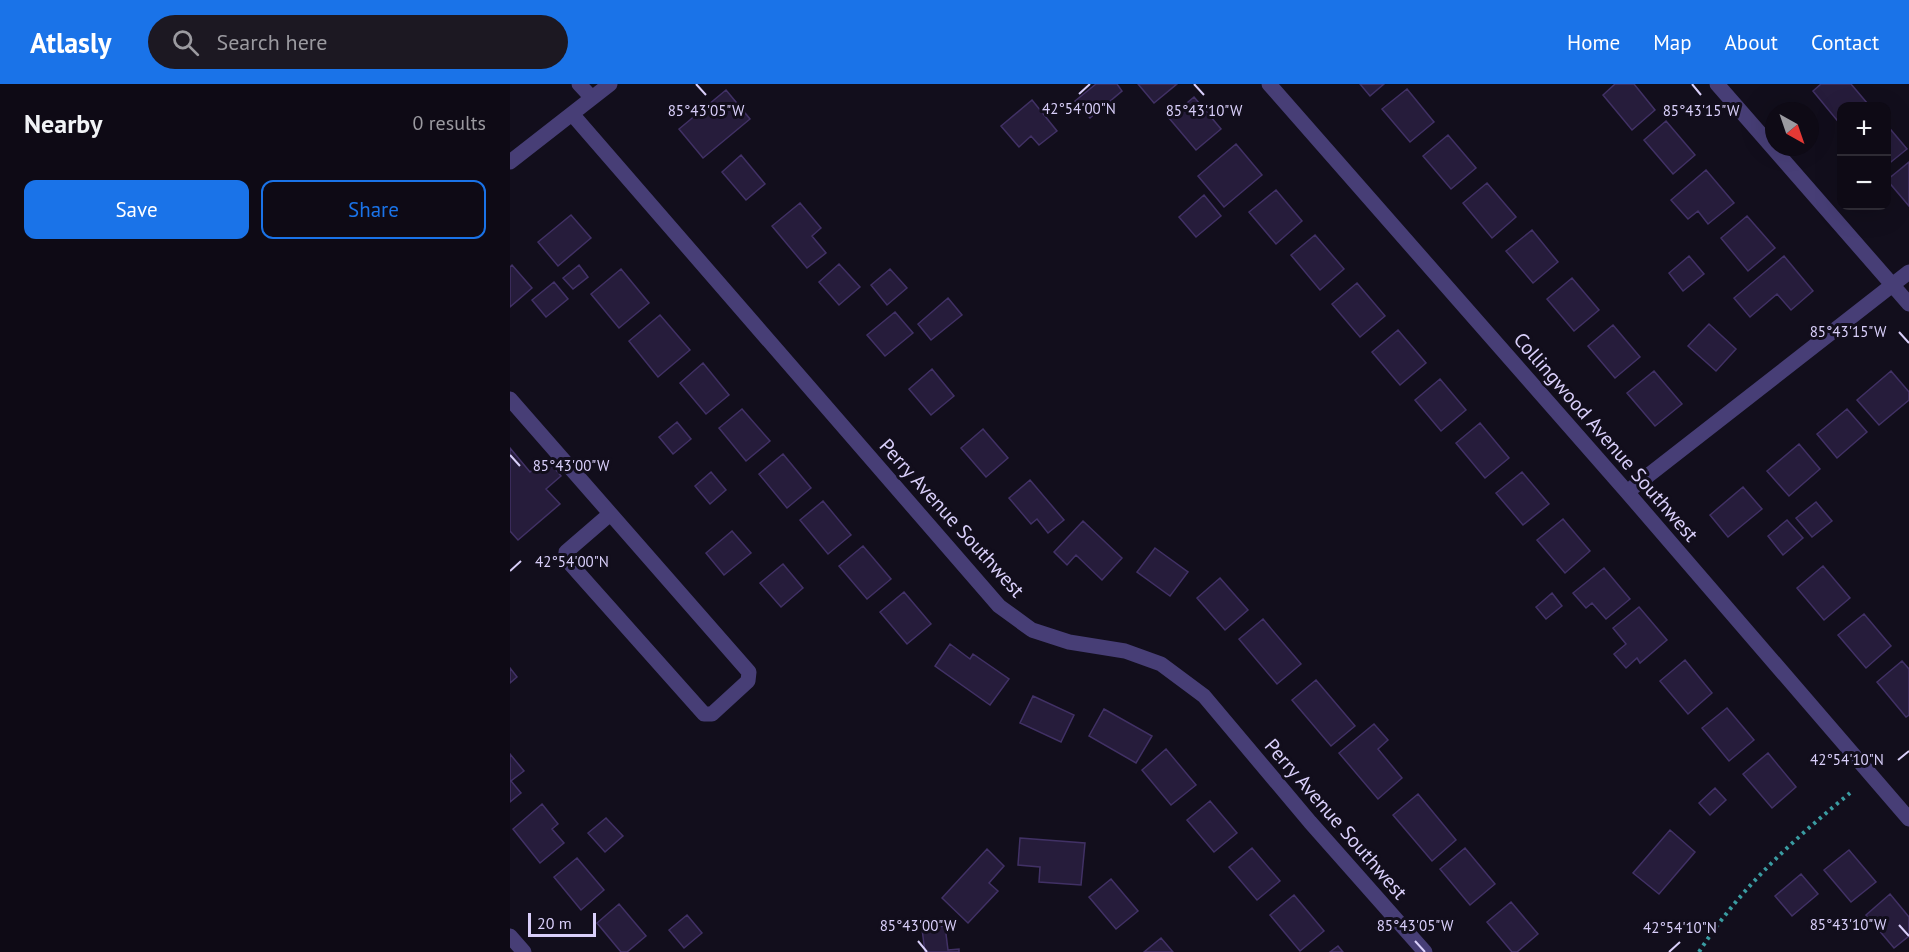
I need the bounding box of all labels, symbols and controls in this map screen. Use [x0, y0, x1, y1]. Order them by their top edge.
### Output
search box [148, 15, 568, 69]
text: Atlasly [30, 24, 112, 61]
icon: search [169, 26, 202, 59]
text: Search here [217, 28, 327, 56]
text: Home [1567, 29, 1620, 56]
text: Map [1653, 29, 1692, 56]
text: About [1725, 29, 1778, 56]
text: Contact [1811, 29, 1879, 56]
text: 42°54'00"N [1042, 99, 1116, 118]
text: 85°43'05"W [668, 101, 745, 120]
text: 85°43'10"W [1166, 101, 1243, 120]
text: 85°43'15"W [1663, 101, 1740, 120]
north arrow [1765, 102, 1819, 156]
map controls [1837, 102, 1891, 210]
button: + [1837, 102, 1891, 156]
text: Nearby [24, 107, 102, 140]
text: 0 results [413, 110, 486, 136]
button: − [1837, 156, 1891, 210]
button: Save [24, 180, 249, 239]
button: Share [261, 180, 486, 239]
text: 85°43'15"W [1810, 322, 1887, 341]
street label: Collingwood Avenue Southwest [1508, 327, 1704, 547]
street label: Perry Avenue Southwest [874, 433, 1030, 603]
text: 85°43'00"W [533, 456, 610, 475]
text: 42°54'00"N [535, 552, 609, 571]
street label: Perry Avenue Southwest [1259, 733, 1413, 905]
text: 42°54'10"N [1810, 750, 1884, 769]
scale bar [528, 910, 596, 938]
text: 20 m [537, 913, 572, 933]
text: 85°43'10"W [1810, 915, 1887, 934]
text: 85°43'00"W [880, 916, 957, 935]
text: 85°43'05"W [1377, 916, 1454, 935]
text: 42°54'10"N [1643, 918, 1717, 937]

